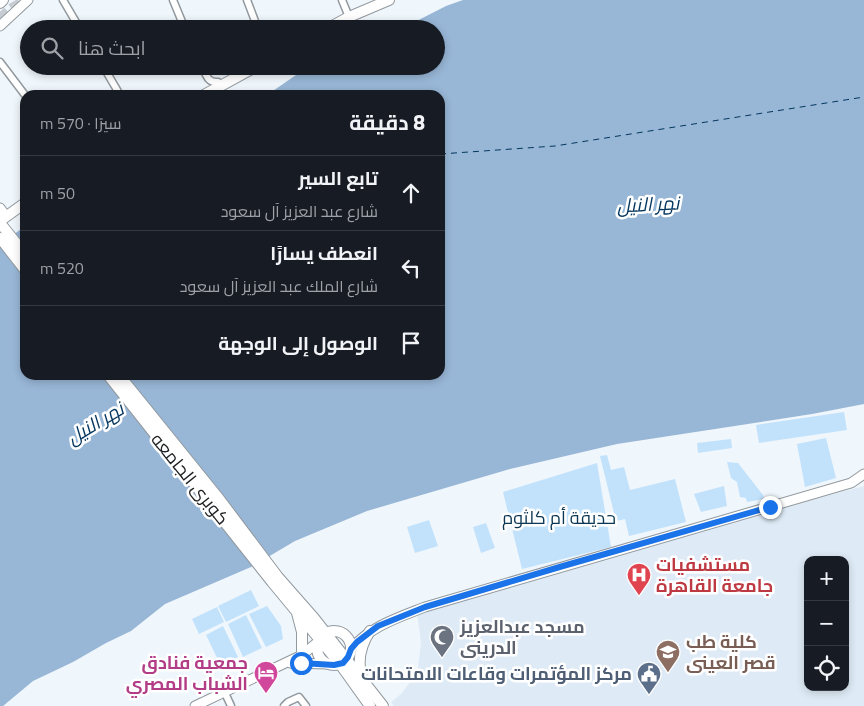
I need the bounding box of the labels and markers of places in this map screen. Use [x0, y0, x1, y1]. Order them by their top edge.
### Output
place label: مستشفيات جامعة القاهرة [656, 551, 773, 599]
hospital icon: مستشفيات جامعة القاهرة [626, 562, 652, 596]
place label: مسجد عبدالعزيز الدرينى [459, 613, 585, 661]
mosque icon: مسجد عبدالعزيز الدرينى [429, 624, 455, 658]
place label: كلية طب قصر العينى [686, 628, 776, 676]
school or university icon: كلية طب قصر العينى [655, 639, 681, 673]
place label: جمعية فنادق الشباب المصري [126, 649, 248, 698]
hotel icon: جمعية فنادق الشباب المصري [253, 660, 279, 694]
place label: مركز المؤتمرات وقاعات الامتحانات [361, 660, 632, 687]
public building icon: مركز المؤتمرات وقاعات الامتحانات [636, 661, 662, 695]

